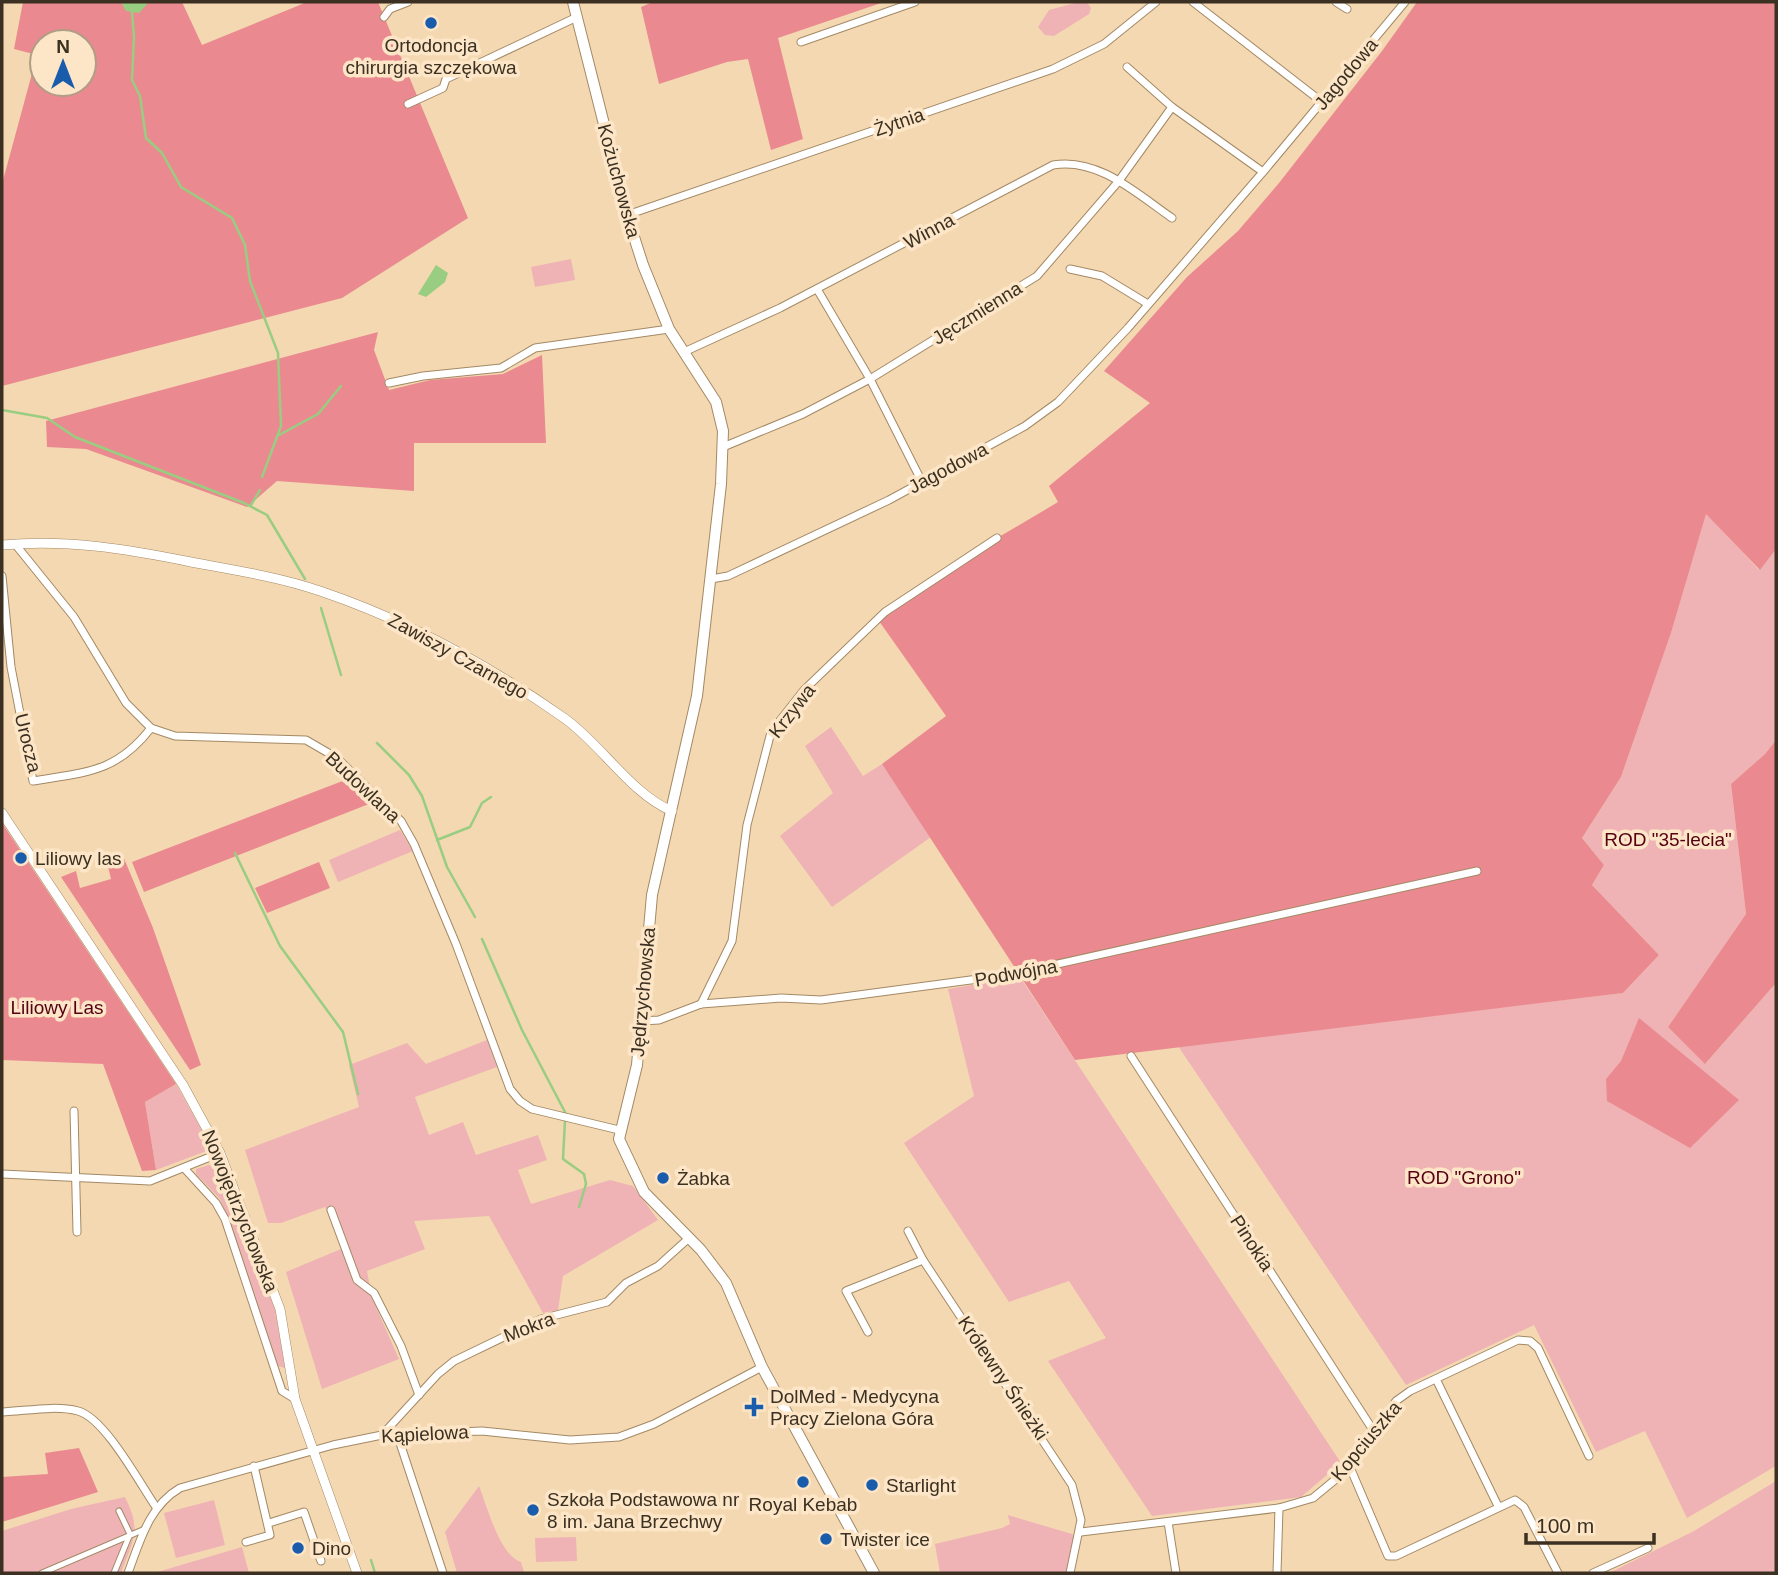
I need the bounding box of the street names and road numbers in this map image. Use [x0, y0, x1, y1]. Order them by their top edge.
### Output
street label: Jagodowa [1310, 34, 1382, 114]
street label: Żytnia [871, 104, 927, 140]
street label: Kożuchowska [594, 122, 644, 241]
street label: Winna [900, 209, 958, 253]
street label: Jęczmienna [928, 277, 1026, 349]
street label: Jagodowa [905, 438, 992, 498]
street label: Zawiszy Czarnego [385, 609, 531, 703]
street label: Krzywa [765, 680, 820, 742]
street label: Urocza [11, 711, 46, 775]
street label: Budowlana [321, 747, 405, 827]
street label: Jędrzychowska [627, 926, 659, 1058]
street label: Podwójna [973, 955, 1059, 991]
street label: Nowojędrzychowska [198, 1127, 282, 1296]
street label: Pinokia [1226, 1211, 1278, 1275]
street label: Mokra [501, 1308, 558, 1346]
street label: Królewny Śnieżki [954, 1312, 1052, 1444]
street label: Kopciuszka [1327, 1397, 1406, 1485]
street label: Kąpielowa [381, 1421, 470, 1447]

